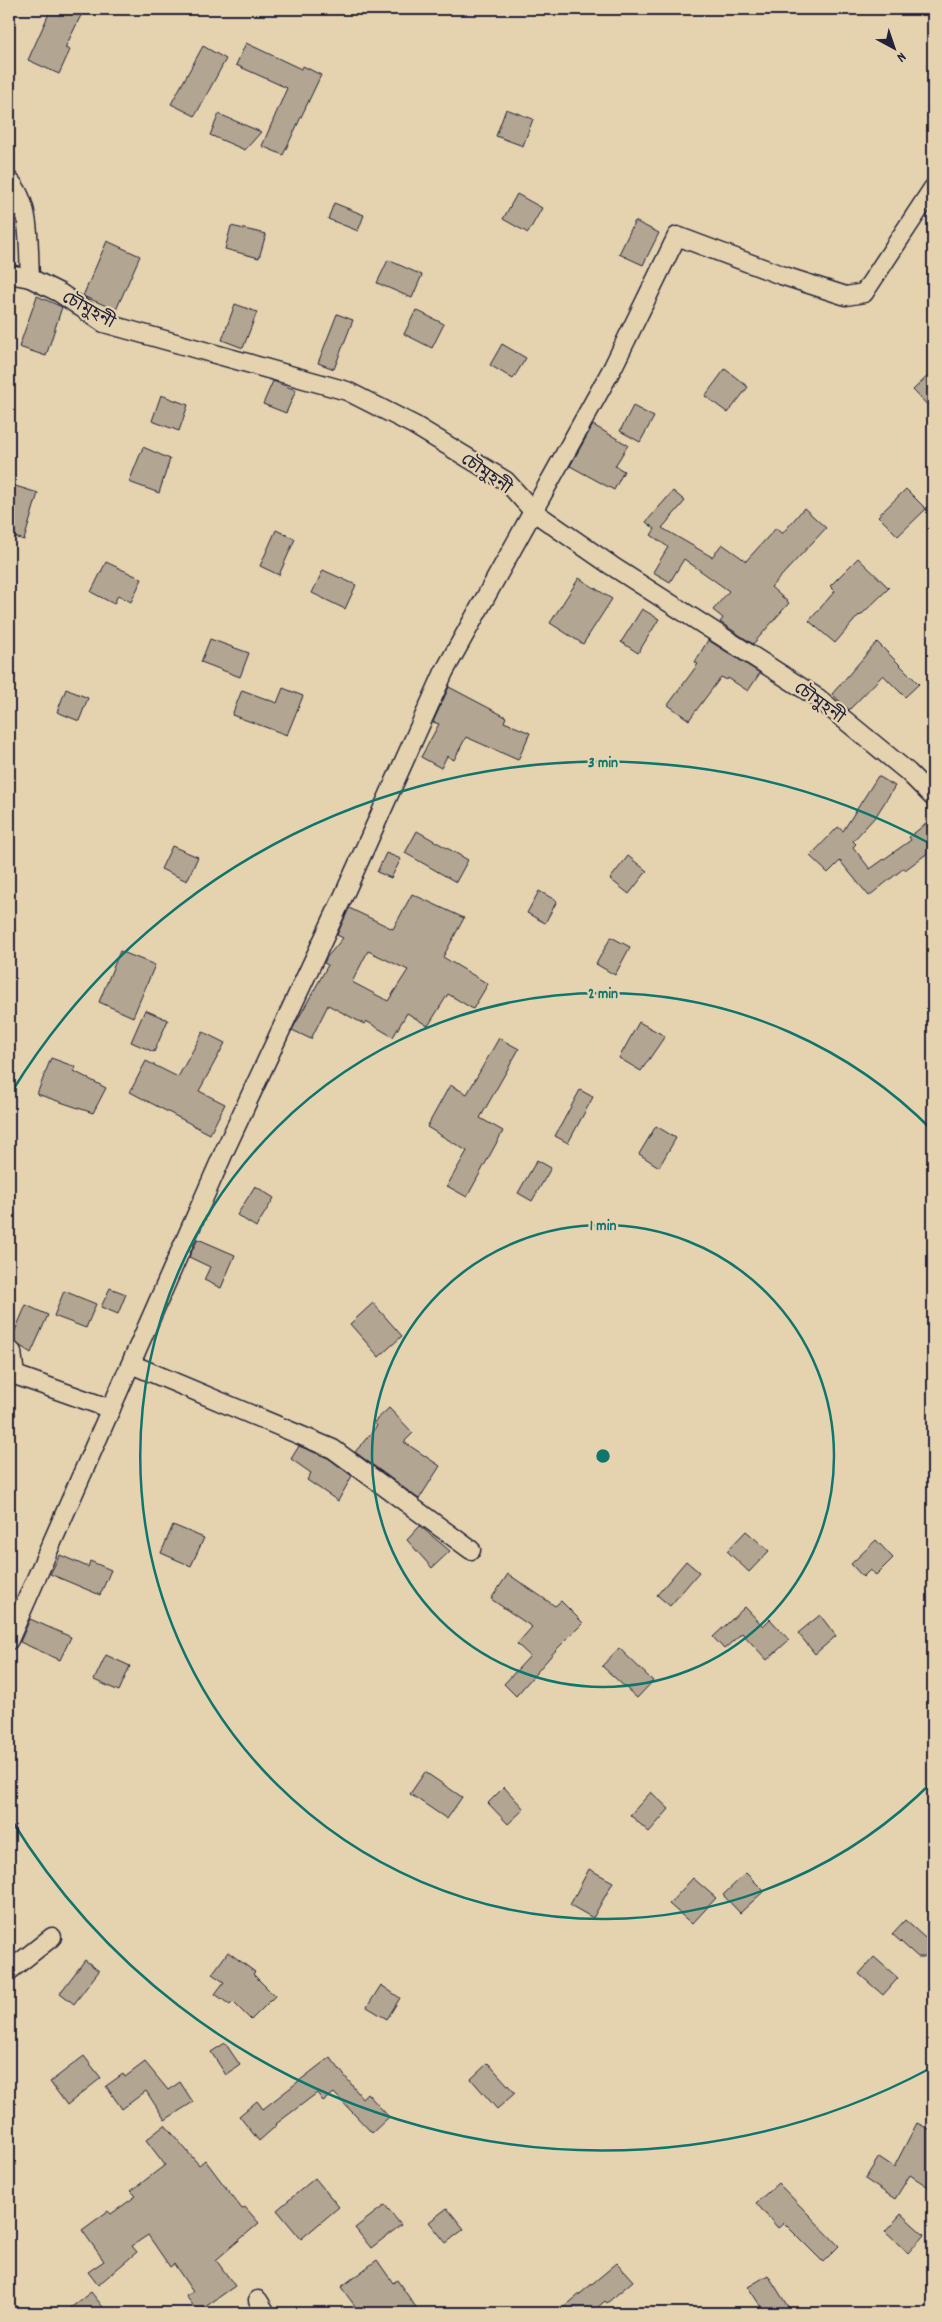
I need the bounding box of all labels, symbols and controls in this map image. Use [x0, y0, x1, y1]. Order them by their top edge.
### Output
north arrow [870, 22, 920, 72]
text: N [892, 47, 910, 66]
street label: চৌমুহনী [57, 286, 119, 336]
street label: চৌমুহনী [455, 448, 516, 502]
street label: চৌমুহনী [788, 677, 849, 731]
text: 3 min [588, 753, 618, 775]
text: 2 min [588, 984, 618, 1006]
text: 1 min [590, 1216, 616, 1238]
centre of rings [594, 1447, 612, 1465]

